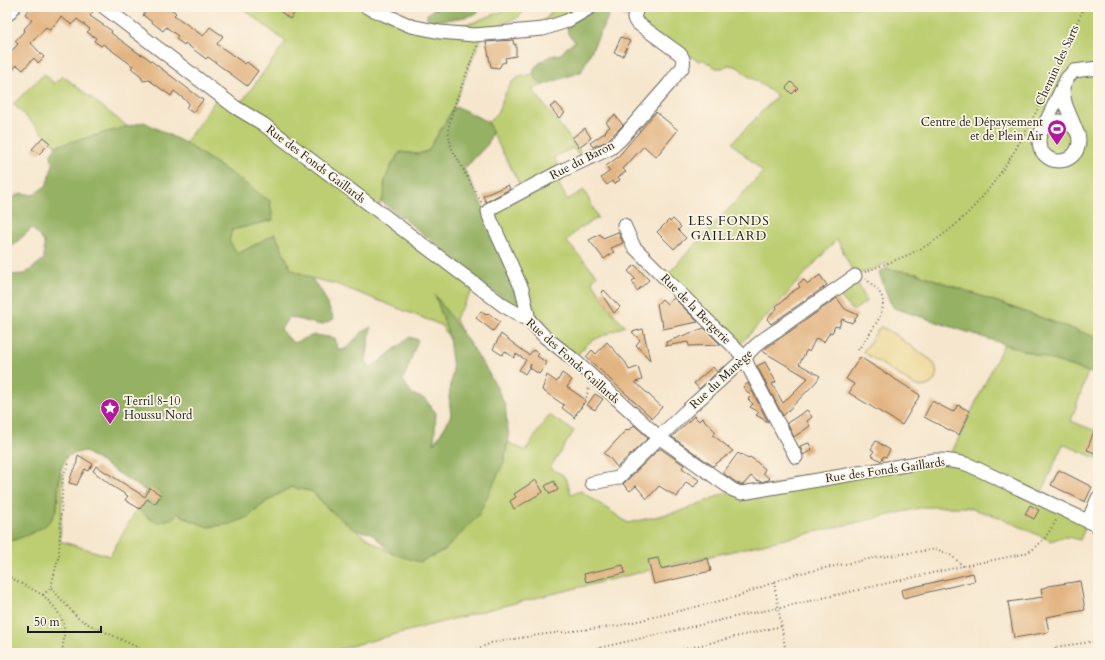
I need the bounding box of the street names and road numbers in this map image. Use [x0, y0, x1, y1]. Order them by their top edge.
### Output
street label: Chemin des Sarts [1031, 22, 1083, 108]
street label: Rue des Fonds Gaillards [263, 121, 369, 207]
street label: Rue du Baron [547, 137, 617, 183]
street label: Rue de la Bergerie [657, 270, 735, 348]
street label: Rue des Fonds Gaillards [523, 315, 623, 407]
street label: Rue du Manège [686, 346, 756, 412]
street label: Rue des Fonds Gaillards [824, 454, 946, 486]

